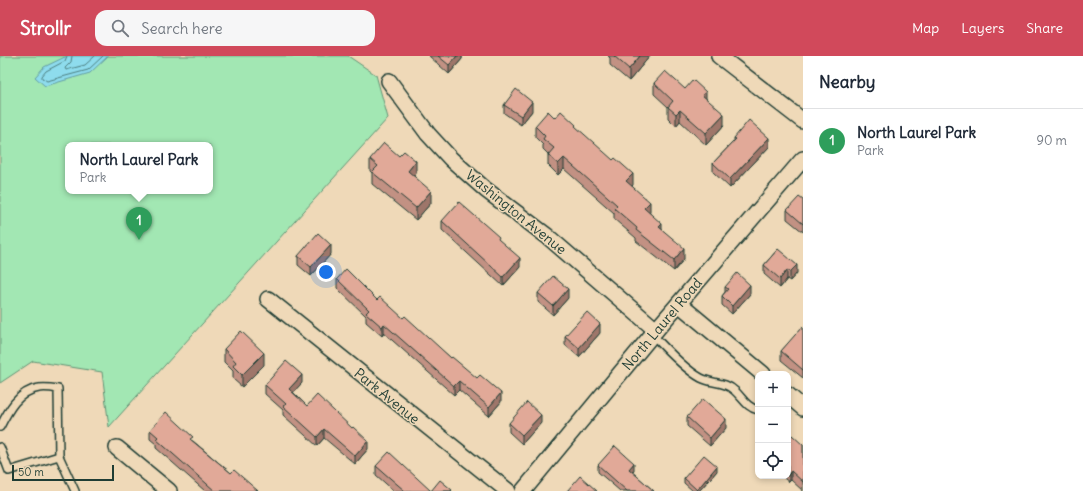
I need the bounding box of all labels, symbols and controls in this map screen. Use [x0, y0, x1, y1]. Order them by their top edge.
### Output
search box [95, 10, 375, 46]
text: Strollr [20, 16, 71, 40]
icon: search [109, 17, 131, 39]
text: Search here [141, 19, 223, 38]
text: Map [912, 19, 939, 37]
text: Layers [961, 19, 1004, 37]
text: Share [1026, 19, 1063, 37]
text: Nearby [819, 71, 875, 93]
text: North Laurel Park [857, 123, 976, 142]
text: 1 [829, 132, 835, 149]
text: 90 m [1036, 132, 1067, 149]
popup [65, 142, 213, 194]
text: Park [857, 142, 884, 159]
text: North Laurel Park [79, 150, 199, 169]
street label: Washington Avenue [462, 166, 570, 258]
text: Park [79, 169, 106, 186]
pin: 1 [126, 207, 152, 240]
your location [316, 262, 336, 282]
street label: North Laurel Road [618, 274, 706, 374]
street label: Park Avenue [351, 364, 423, 428]
map controls [755, 371, 791, 479]
button: + [755, 371, 791, 407]
button: − [755, 407, 791, 443]
button: locate [755, 443, 791, 479]
scale bar [12, 463, 114, 482]
text: 50 m [18, 465, 44, 479]

